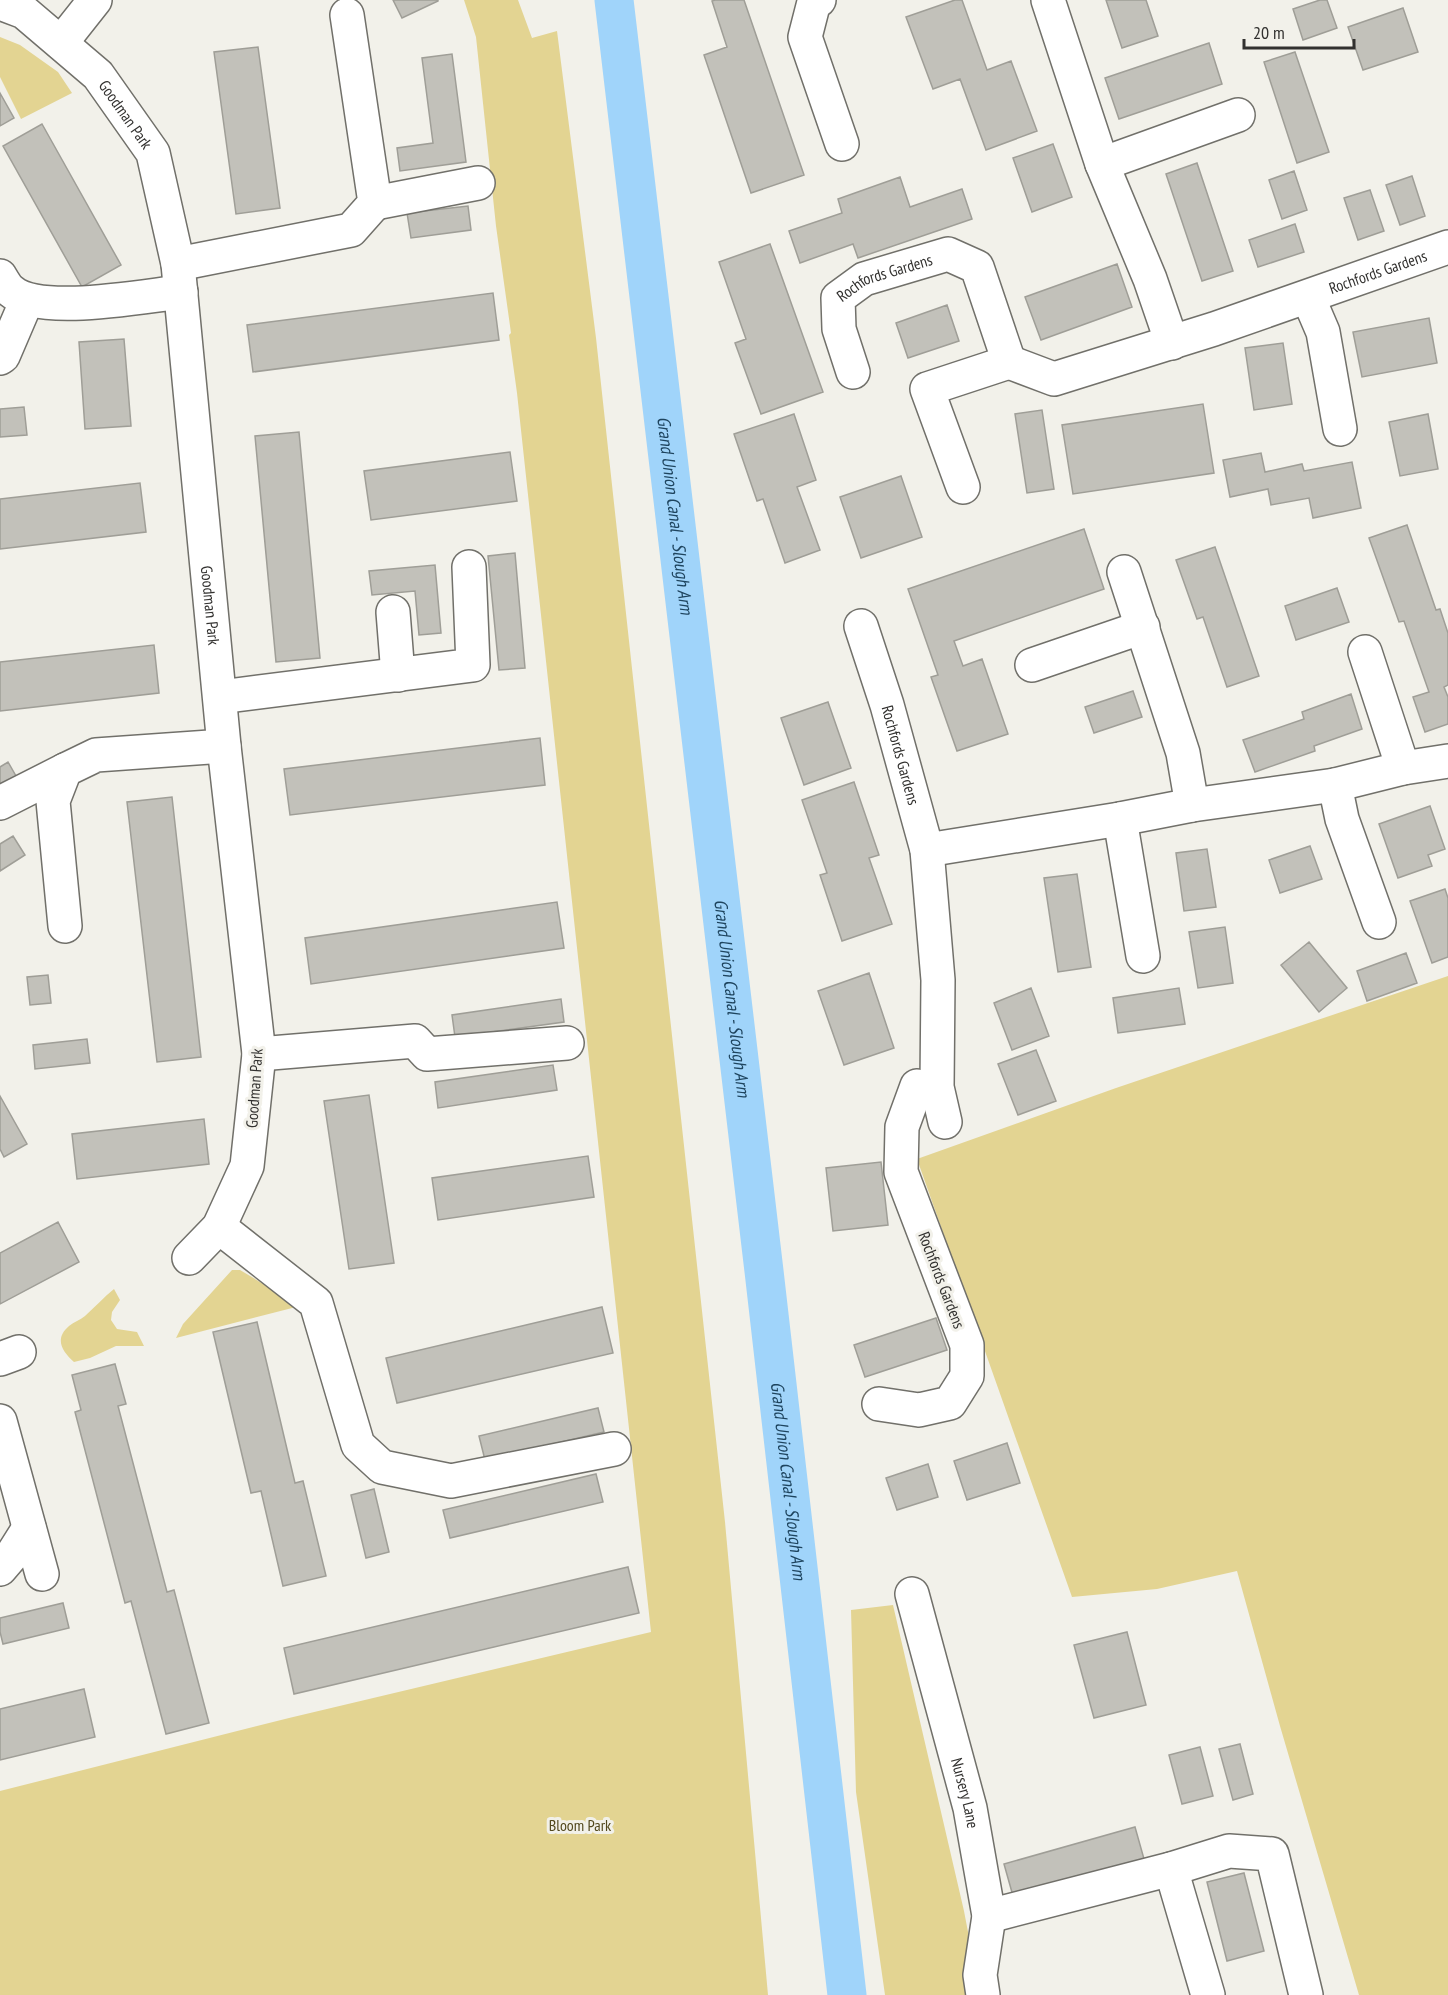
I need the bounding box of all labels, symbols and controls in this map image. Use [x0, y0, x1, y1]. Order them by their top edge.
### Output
scale bar [1244, 12, 1354, 50]
text: 20 m [1253, 21, 1285, 44]
street label: Goodman Park [95, 76, 157, 153]
street label: Rochfords Gardens [1326, 245, 1429, 298]
street label: Rochfords Gardens [833, 249, 935, 306]
water label: Grand Union Canal - Slough Arm [652, 415, 699, 617]
street label: Goodman Park [197, 565, 224, 647]
street label: Rochfords Gardens [878, 703, 924, 807]
water label: Grand Union Canal - Slough Arm [709, 898, 756, 1099]
street label: Goodman Park [241, 1047, 267, 1128]
street label: Rochfords Gardens [914, 1229, 970, 1331]
water label: Grand Union Canal - Slough Arm [766, 1381, 811, 1582]
street label: Nursery Lane [947, 1756, 983, 1830]
park label: Bloom Park [549, 1815, 612, 1835]

